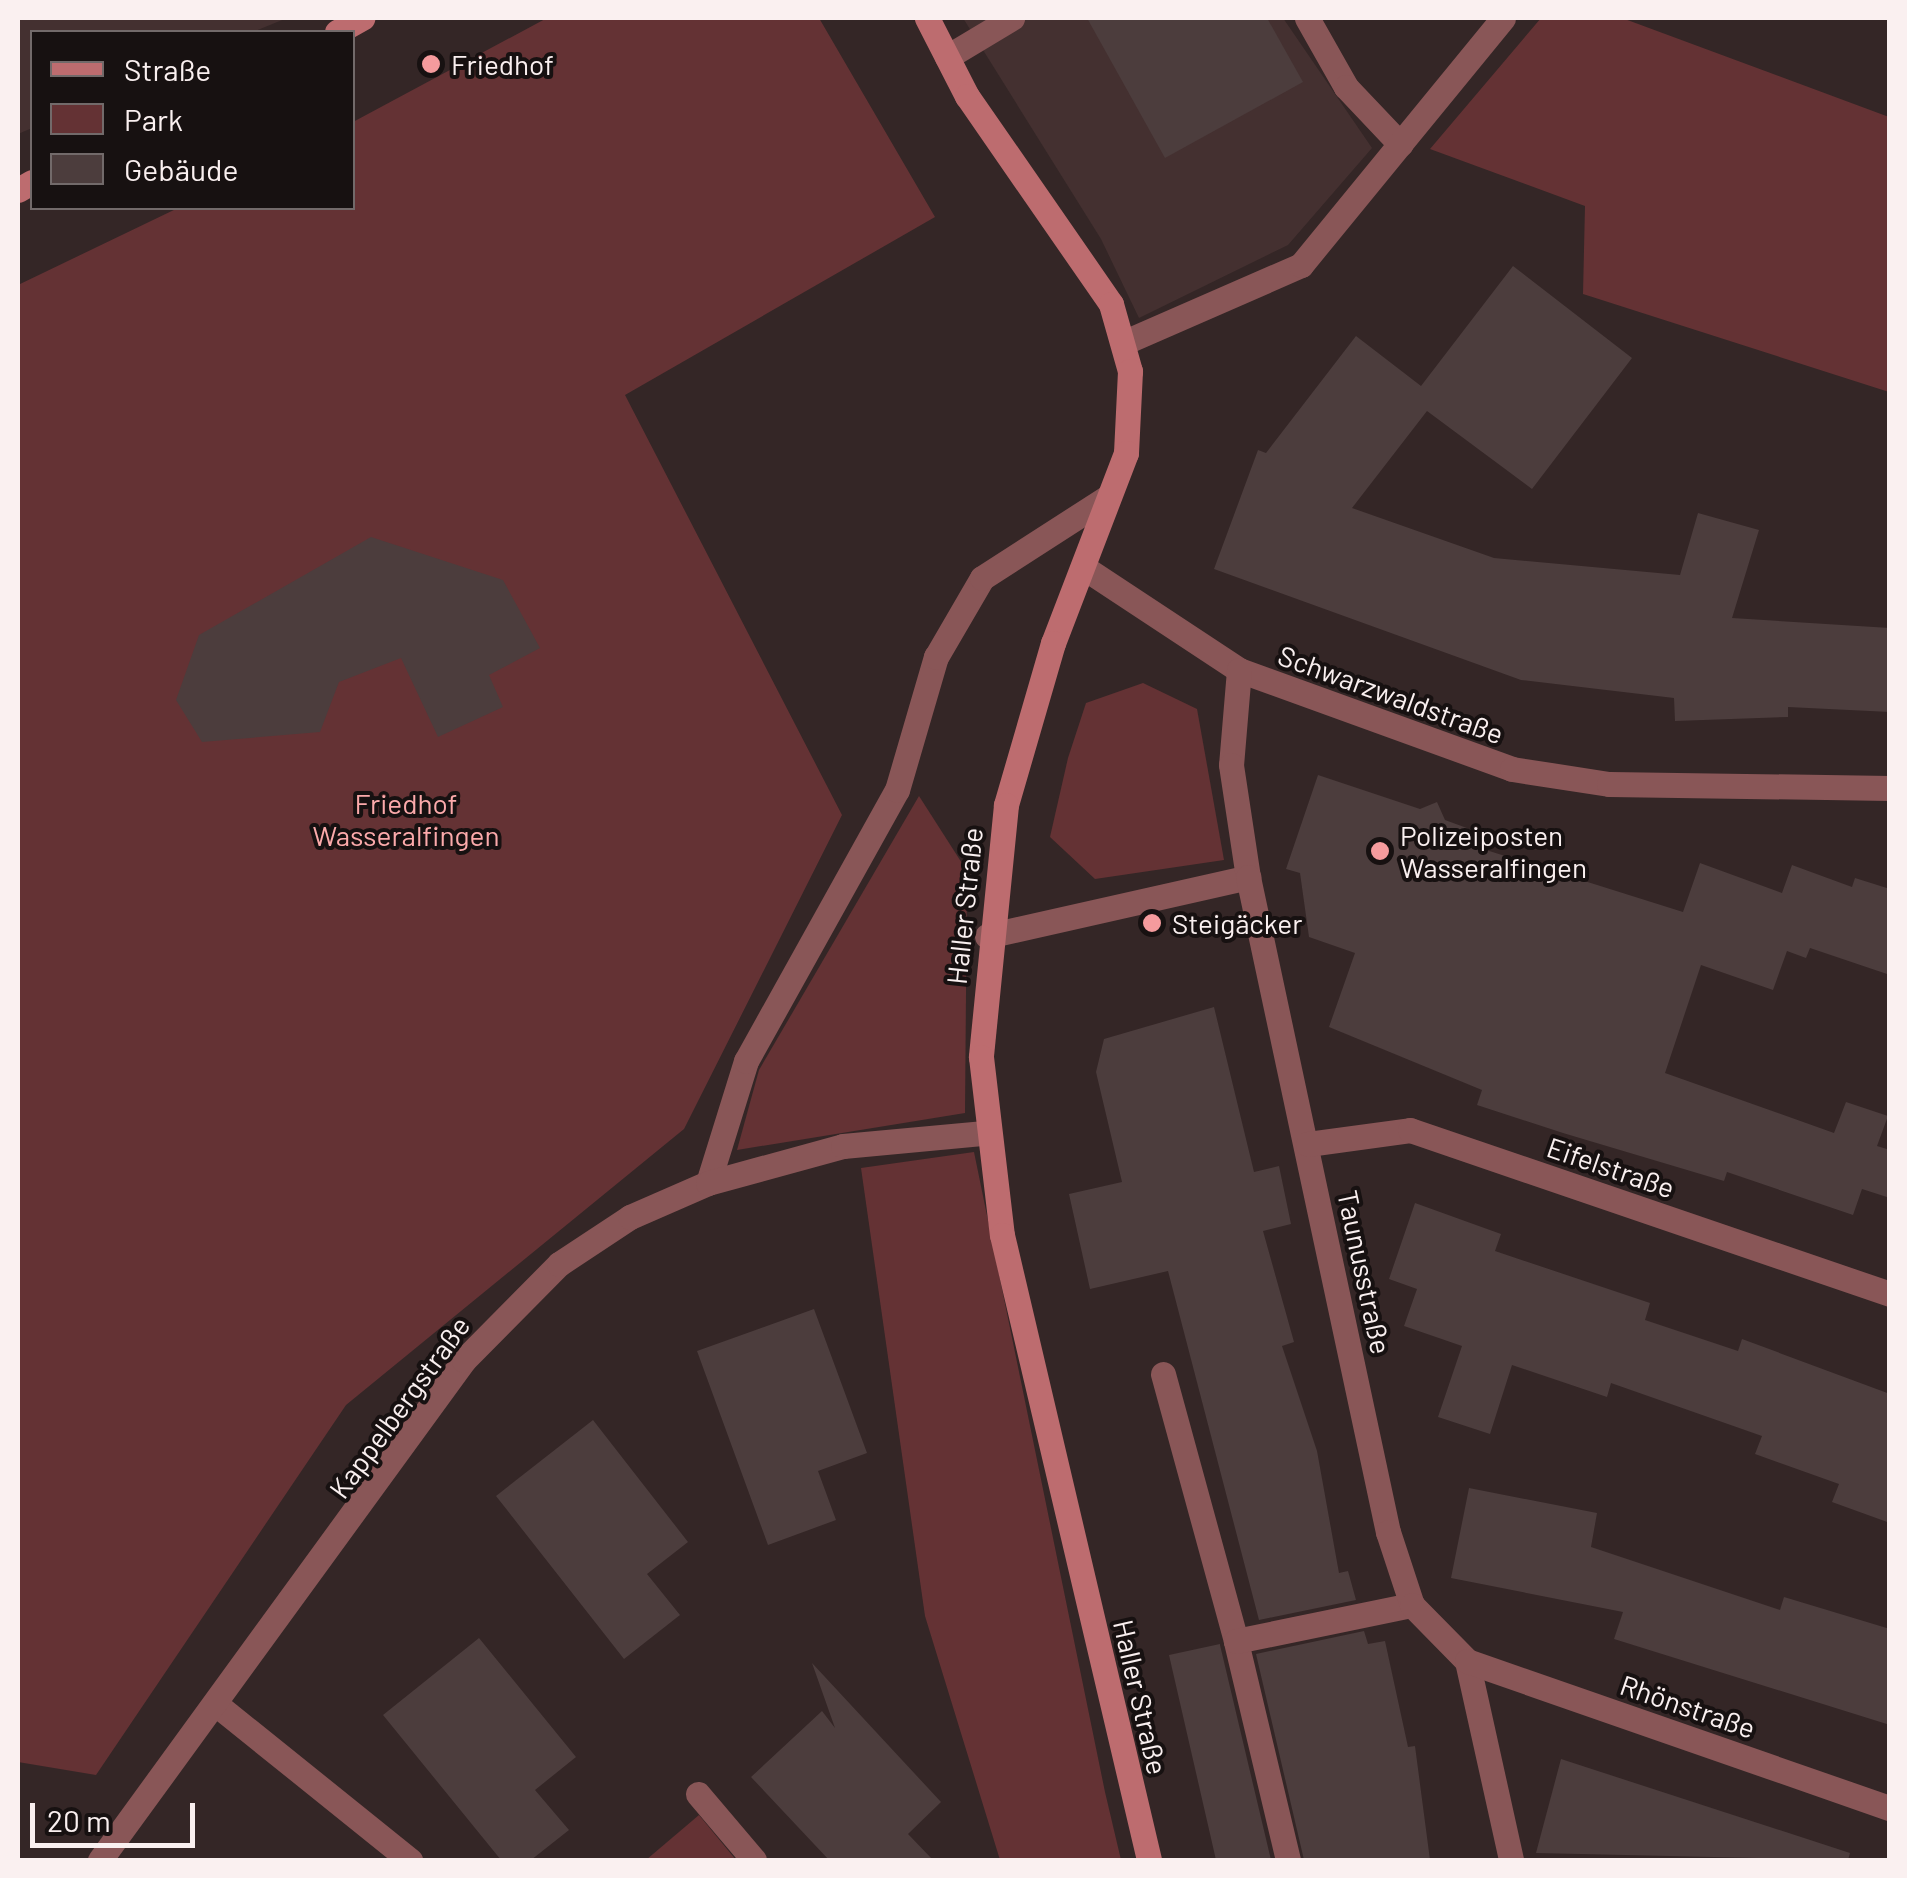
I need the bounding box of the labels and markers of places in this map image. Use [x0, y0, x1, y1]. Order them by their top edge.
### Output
place label: Friedhof [451, 47, 554, 81]
marker: Friedhof [420, 53, 442, 75]
place label: Polizeiposten Wasseralfingen [1400, 818, 1587, 884]
marker: Polizeiposten Wasseralfingen [1369, 840, 1391, 862]
place label: Steigäcker [1172, 906, 1302, 940]
marker: Steigäcker [1141, 912, 1163, 934]

